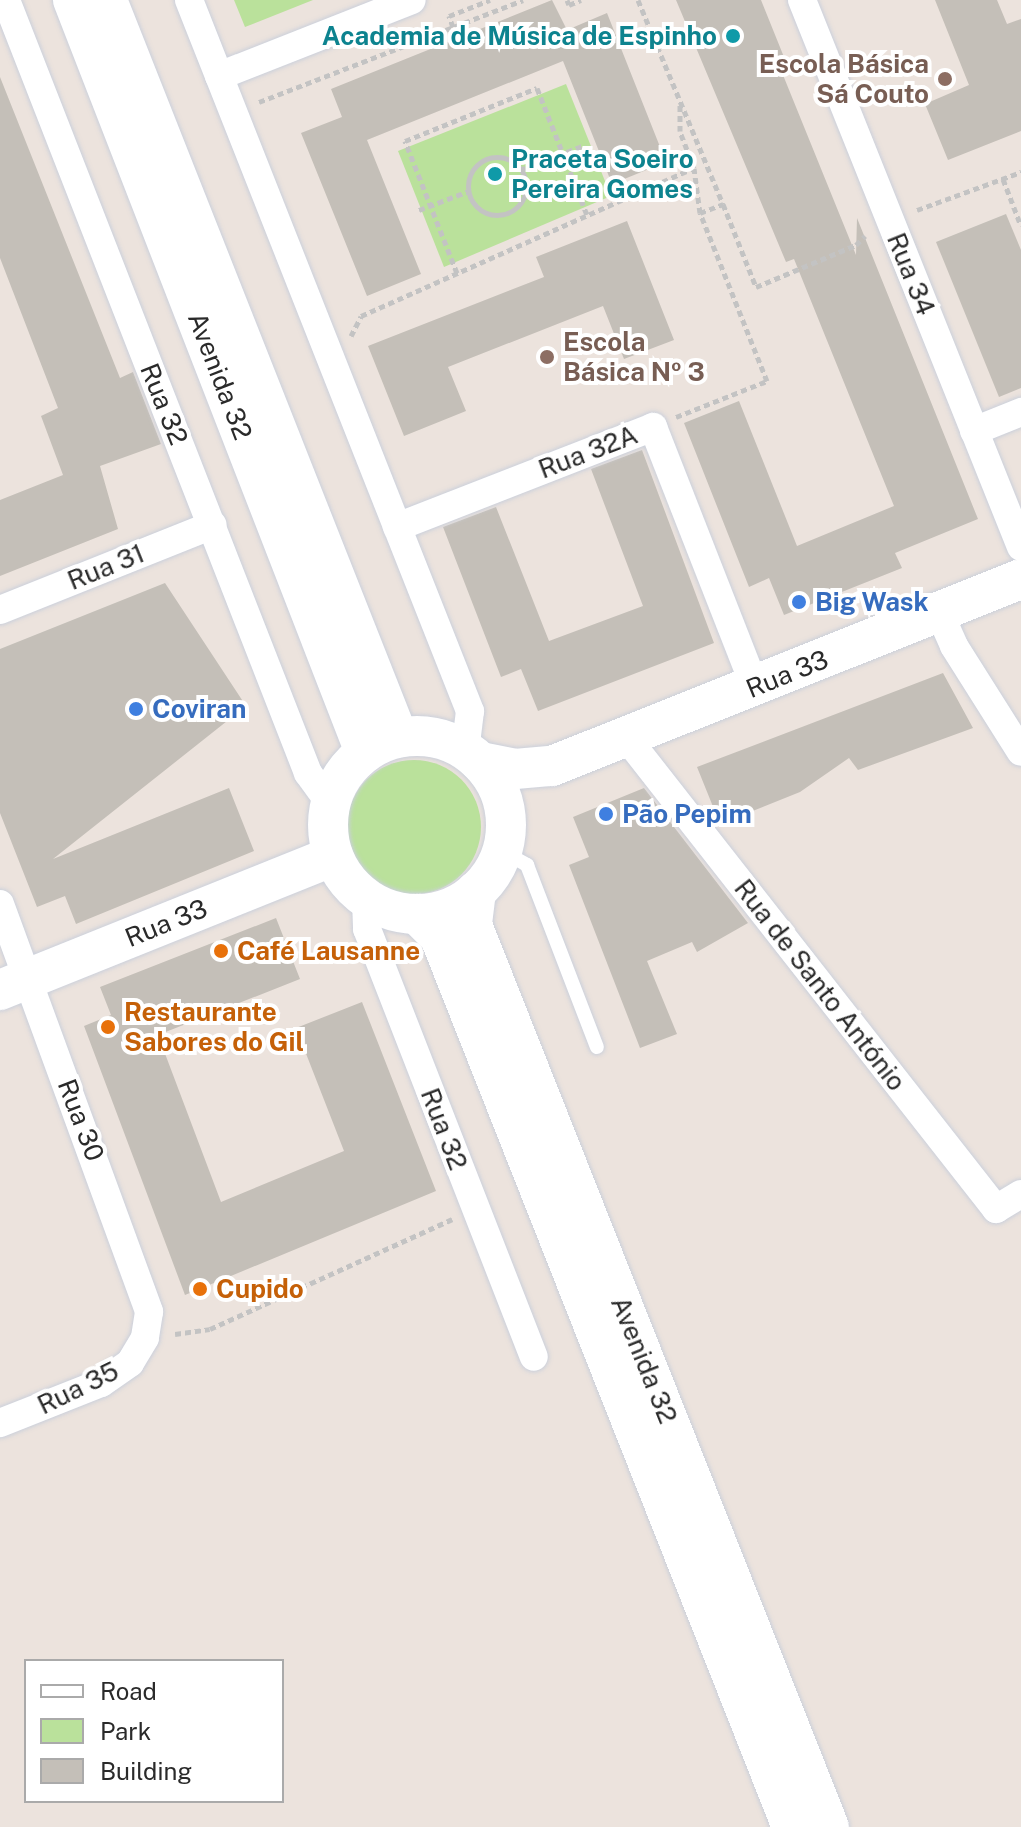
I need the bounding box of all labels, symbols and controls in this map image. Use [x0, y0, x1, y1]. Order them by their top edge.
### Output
place label: Academia de Música de Espinho [321, 20, 717, 52]
marker: Academia de Música de Espinho [724, 27, 742, 45]
place label: Escola Básica Sá Couto [759, 48, 929, 110]
marker: Escola Básica Sá Couto [936, 70, 954, 88]
place label: Praceta Soeiro Pereira Gomes [511, 143, 694, 204]
marker: Praceta Soeiro Pereira Gomes [486, 165, 504, 183]
street label: Rua 34 [880, 228, 942, 320]
street label: Avenida 32 [181, 308, 259, 444]
place label: Escola Básica Nº 3 [563, 326, 705, 388]
marker: Escola Básica Nº 3 [538, 348, 556, 366]
street label: Rua 32 [134, 359, 194, 449]
street label: Rua 32A [534, 419, 642, 485]
street label: Rua 31 [63, 538, 149, 596]
place label: Big Wask [815, 586, 929, 618]
marker: Big Wask [790, 593, 808, 611]
street label: Rua 33 [741, 643, 833, 705]
place label: Coviran [152, 693, 246, 725]
marker: Coviran [127, 700, 145, 718]
place label: Pão Pepim [622, 798, 752, 830]
marker: Pão Pepim [597, 805, 615, 823]
street label: Rua de Santo António [728, 873, 912, 1097]
street label: Rua 33 [120, 892, 212, 954]
place label: Café Lausanne [237, 935, 420, 967]
marker: Café Lausanne [212, 942, 230, 960]
place label: Restaurante Sabores do Gil [124, 996, 304, 1058]
marker: Restaurante Sabores do Gil [99, 1018, 117, 1036]
street label: Rua 30 [51, 1075, 111, 1165]
street label: Rua 32 [414, 1084, 474, 1174]
place label: Cupido [216, 1273, 304, 1305]
marker: Cupido [191, 1280, 209, 1298]
street label: Avenida 32 [604, 1292, 684, 1428]
street label: Rua 35 [32, 1355, 124, 1421]
legend [24, 1659, 284, 1803]
text: Road [100, 1677, 157, 1705]
text: Park [100, 1717, 151, 1745]
text: Building [100, 1757, 192, 1785]

